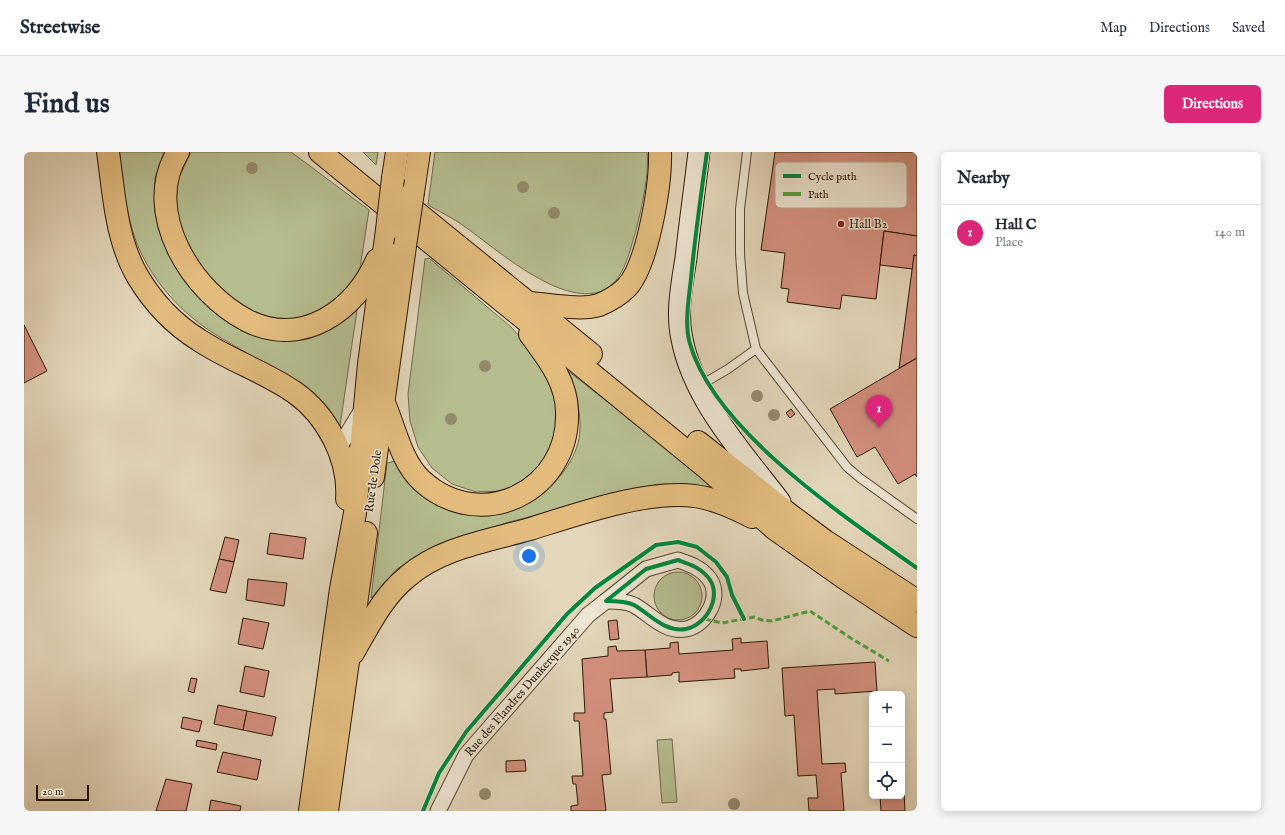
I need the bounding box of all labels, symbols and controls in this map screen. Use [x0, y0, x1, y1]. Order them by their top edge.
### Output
text: Streetwise [20, 16, 100, 40]
text: Map [1100, 19, 1127, 37]
text: Directions [1149, 19, 1210, 37]
text: Saved [1232, 19, 1265, 37]
button: Directions [1164, 85, 1261, 123]
text: Find us [24, 87, 110, 122]
legend [775, 162, 907, 208]
text: Nearby [957, 168, 1010, 189]
text: Cycle path [808, 170, 857, 184]
text: Path [808, 188, 829, 202]
text: Hall C [995, 215, 1037, 234]
place label: Hall B2 [849, 217, 888, 232]
marker: Hall B2 [836, 219, 846, 229]
text: 1 [968, 224, 972, 241]
text: 140 m [1215, 224, 1245, 241]
text: Place [995, 234, 1023, 251]
pin: 1 [866, 395, 892, 428]
street label: Rue de Dole [362, 448, 385, 513]
your location [519, 546, 539, 566]
street label: Rue des Flandres Dunkerque 1940 [462, 623, 584, 760]
map controls [869, 691, 905, 799]
button: + [869, 691, 905, 727]
button: − [869, 727, 905, 763]
button: locate [869, 763, 905, 799]
scale bar [36, 783, 89, 802]
text: 20 m [42, 785, 63, 799]

